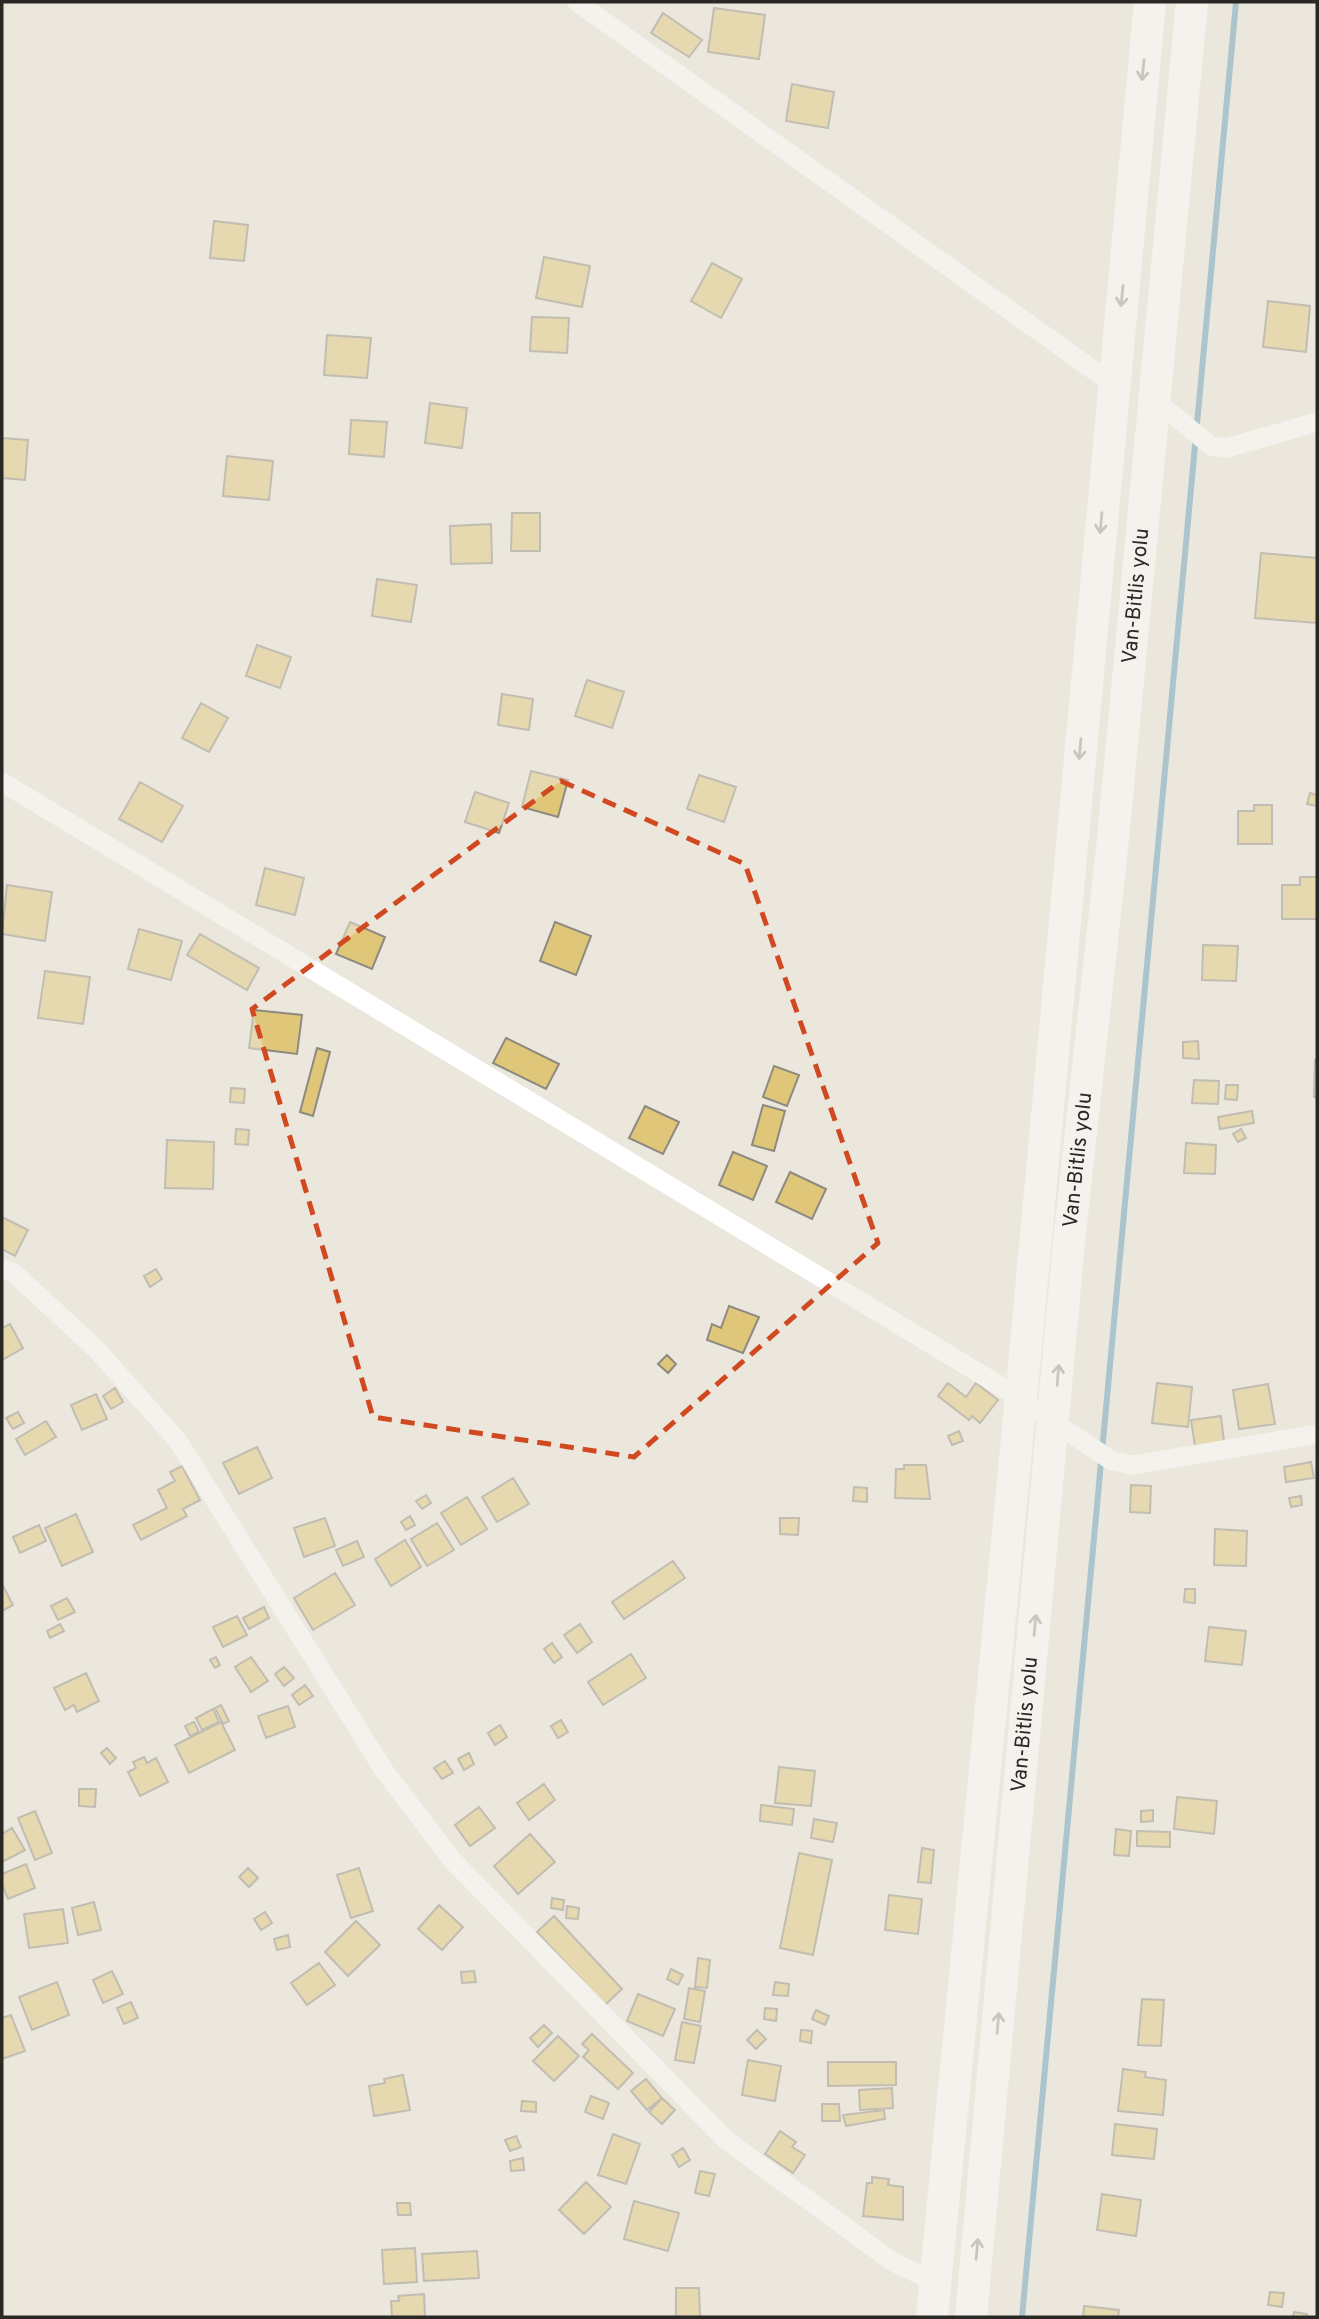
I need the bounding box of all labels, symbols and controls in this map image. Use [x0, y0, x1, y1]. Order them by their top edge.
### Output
one-way arrow [1137, 58, 1150, 80]
one-way arrow [1115, 284, 1128, 307]
one-way arrow [1094, 511, 1107, 533]
street label: Van-Bitlis yolu [1116, 527, 1156, 665]
one-way arrow [1073, 737, 1086, 760]
street label: Van-Bitlis yolu [1057, 1091, 1099, 1229]
one-way arrow [1052, 1364, 1065, 1386]
one-way arrow [1029, 1615, 1042, 1637]
street label: Van-Bitlis yolu [1005, 1656, 1045, 1793]
one-way arrow [992, 2012, 1005, 2035]
one-way arrow [971, 2238, 984, 2261]

